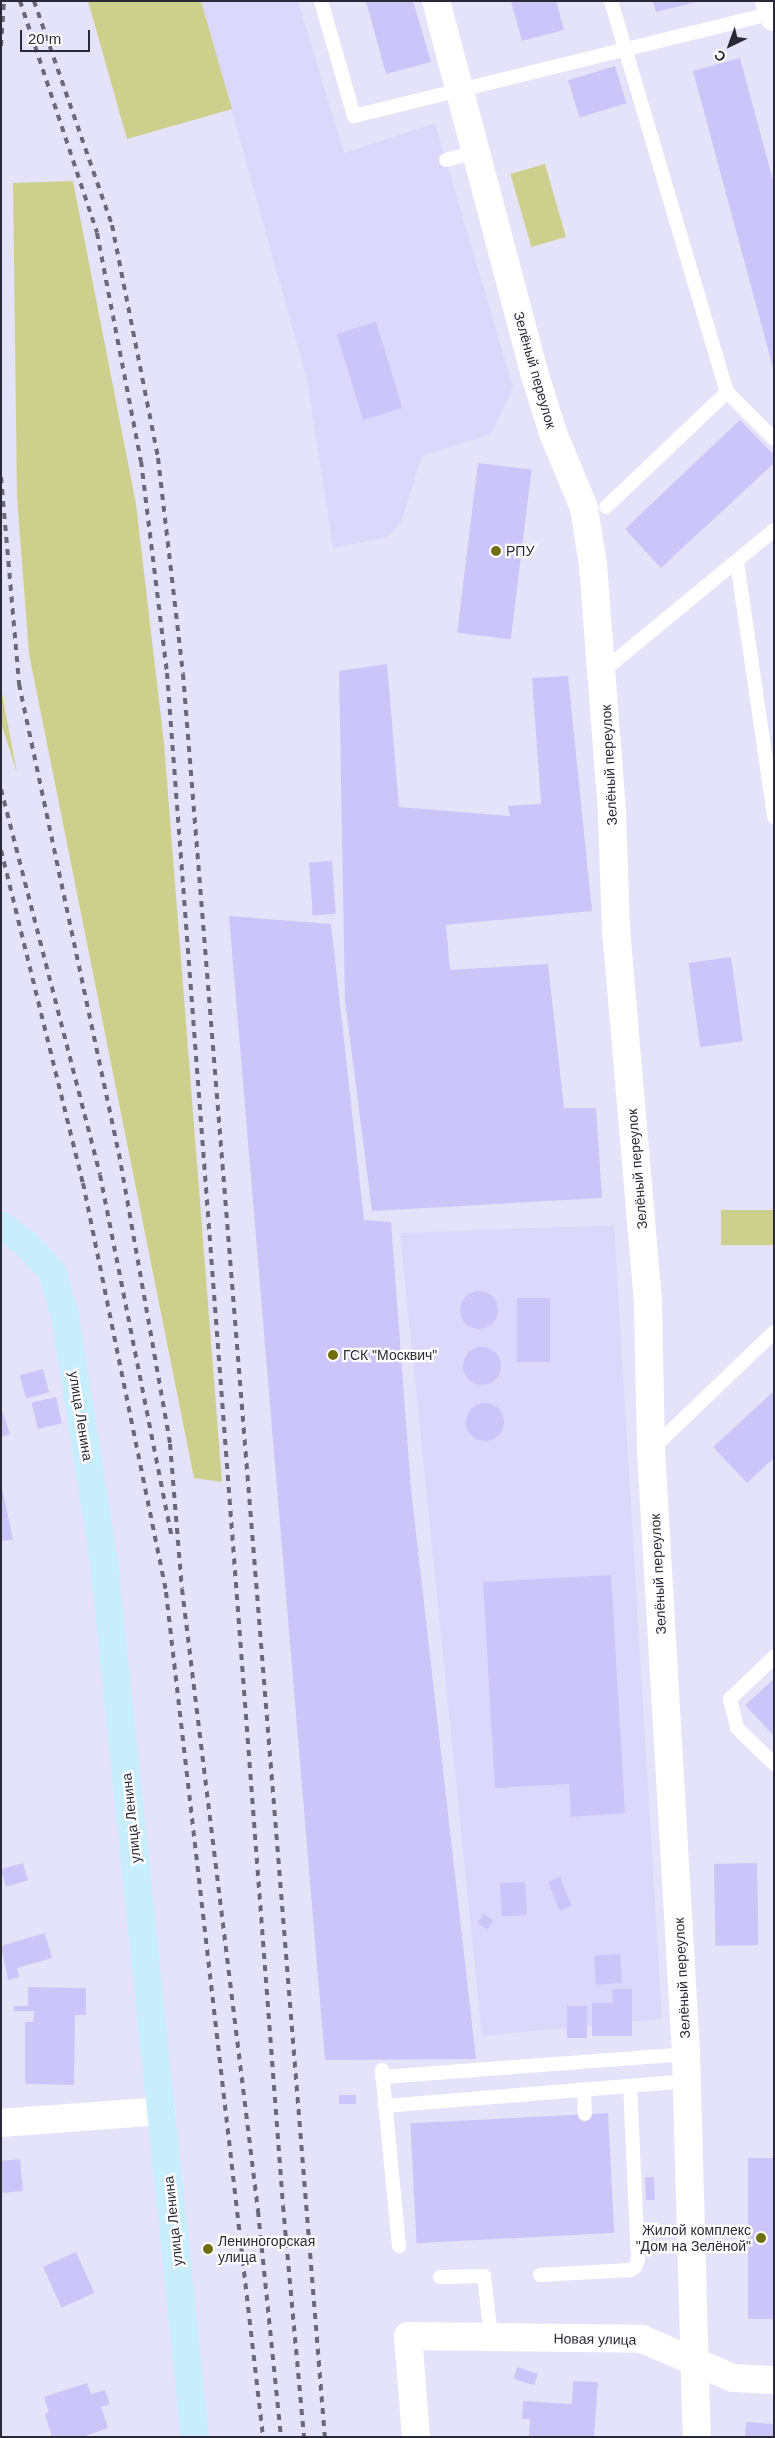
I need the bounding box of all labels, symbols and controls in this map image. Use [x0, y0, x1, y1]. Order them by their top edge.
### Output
scale bar [22, 20, 92, 52]
north arrow [705, 20, 755, 70]
text: 20 m [28, 30, 61, 47]
text: С [711, 47, 729, 65]
street label: Зелёный переулок [510, 310, 560, 430]
place label: РПУ [506, 543, 534, 559]
marker: РПУ [490, 545, 502, 557]
street label: Зелёный переулок [597, 704, 621, 826]
street label: Зелёный переулок [623, 1108, 651, 1230]
place label: ГСК "Москвич" [343, 1347, 437, 1363]
marker: ГСК "Москвич" [327, 1349, 339, 1361]
street label: улица Ленина [66, 1370, 96, 1462]
street label: Зелёный переулок [646, 1513, 670, 1635]
street label: улица Ленина [118, 1772, 144, 1864]
street label: Зелёный переулок [670, 1917, 694, 2039]
street label: улица Ленина [160, 2175, 186, 2267]
place label: Жилой комплекс "Дом на Зелёной" [636, 2222, 751, 2254]
marker: Жилой комплекс "Дом на Зелёной" [755, 2232, 767, 2244]
place label: Лениногорская улица [218, 2233, 315, 2266]
marker: Лениногорская улица [202, 2243, 214, 2255]
street label: Новая улица [553, 2330, 637, 2348]

